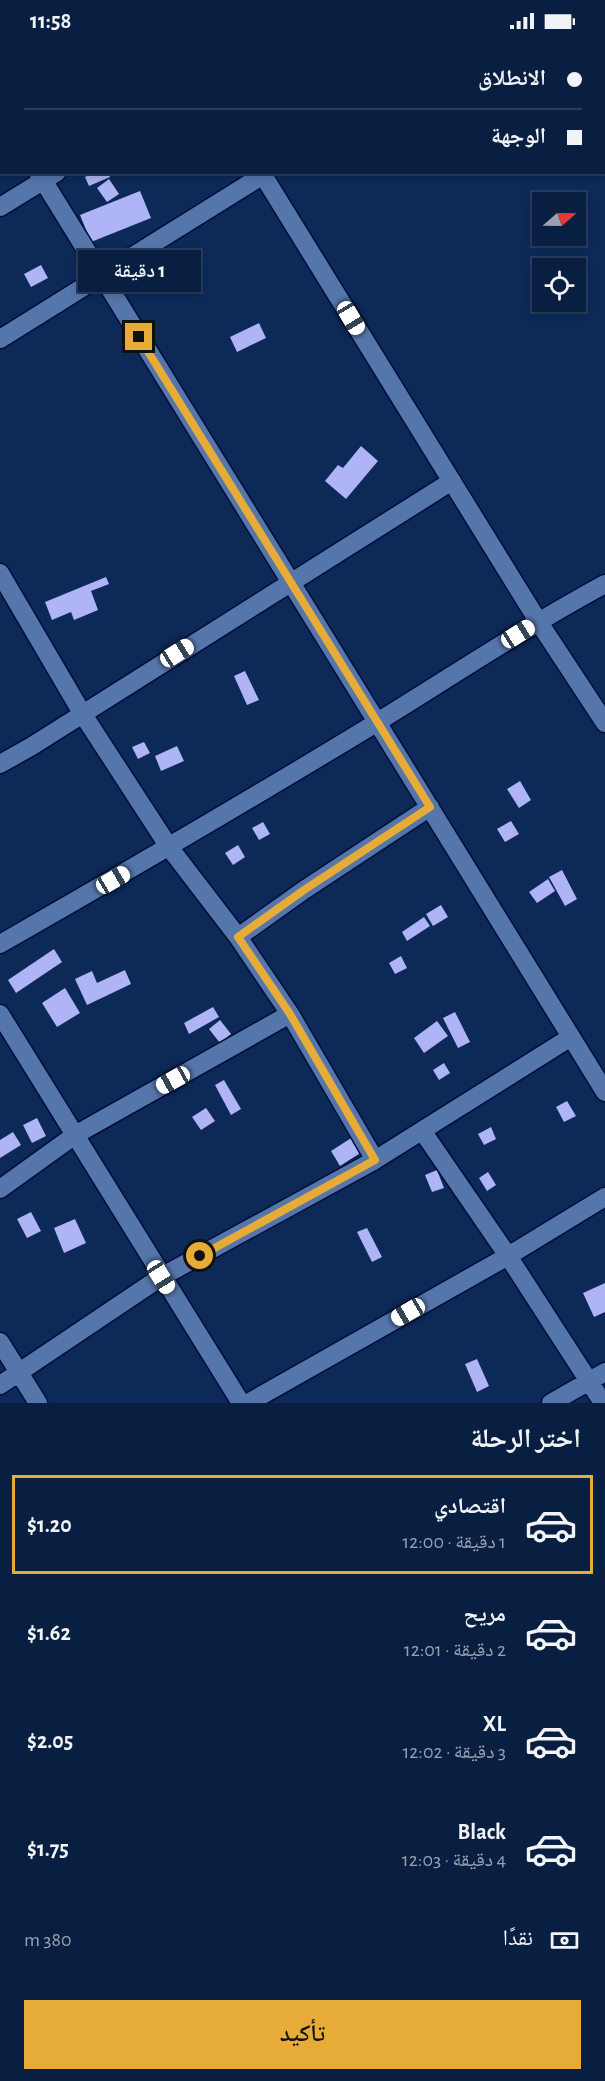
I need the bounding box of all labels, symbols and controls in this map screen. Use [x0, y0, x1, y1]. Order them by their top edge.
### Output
text: 11:58 [30, 10, 71, 32]
text: الانطلاق [478, 67, 546, 89]
text: الوجهة [491, 125, 546, 147]
north arrow [532, 192, 586, 246]
map controls [532, 192, 586, 312]
callout: 1 دقيقة [78, 250, 201, 292]
button: locate [532, 258, 586, 312]
text: 1 دقيقة [114, 261, 165, 281]
car [334, 298, 368, 338]
route end [125, 323, 152, 350]
car [498, 617, 538, 651]
car [157, 636, 197, 670]
car [93, 863, 133, 897]
car [153, 1063, 193, 1097]
route start [186, 1242, 213, 1269]
car [144, 1257, 178, 1297]
car [388, 1295, 428, 1329]
text: اختر الرحلة [470, 1425, 581, 1452]
text: اقتصادي [434, 1495, 506, 1517]
icon: car [524, 1498, 578, 1552]
text: $1.20 [27, 1514, 72, 1536]
text: 1 دقيقة · 12:00 [402, 1532, 506, 1552]
text: مريح [463, 1603, 506, 1625]
icon: car [524, 1606, 578, 1660]
text: $1.62 [27, 1622, 71, 1644]
text: 2 دقيقة · 12:01 [404, 1640, 506, 1660]
text: XL [483, 1713, 506, 1735]
icon: car [524, 1714, 578, 1768]
text: $2.05 [27, 1730, 73, 1752]
text: 3 دقيقة · 12:02 [402, 1742, 506, 1762]
text: Black [458, 1821, 506, 1843]
icon: car [524, 1822, 578, 1876]
text: $1.75 [27, 1838, 69, 1860]
text: 4 دقيقة · 12:03 [402, 1850, 506, 1870]
icon: cash [548, 1924, 581, 1957]
text: نقدًا [503, 1927, 533, 1949]
text: 380 m [24, 1930, 72, 1950]
button: تأكيد [24, 2000, 581, 2069]

